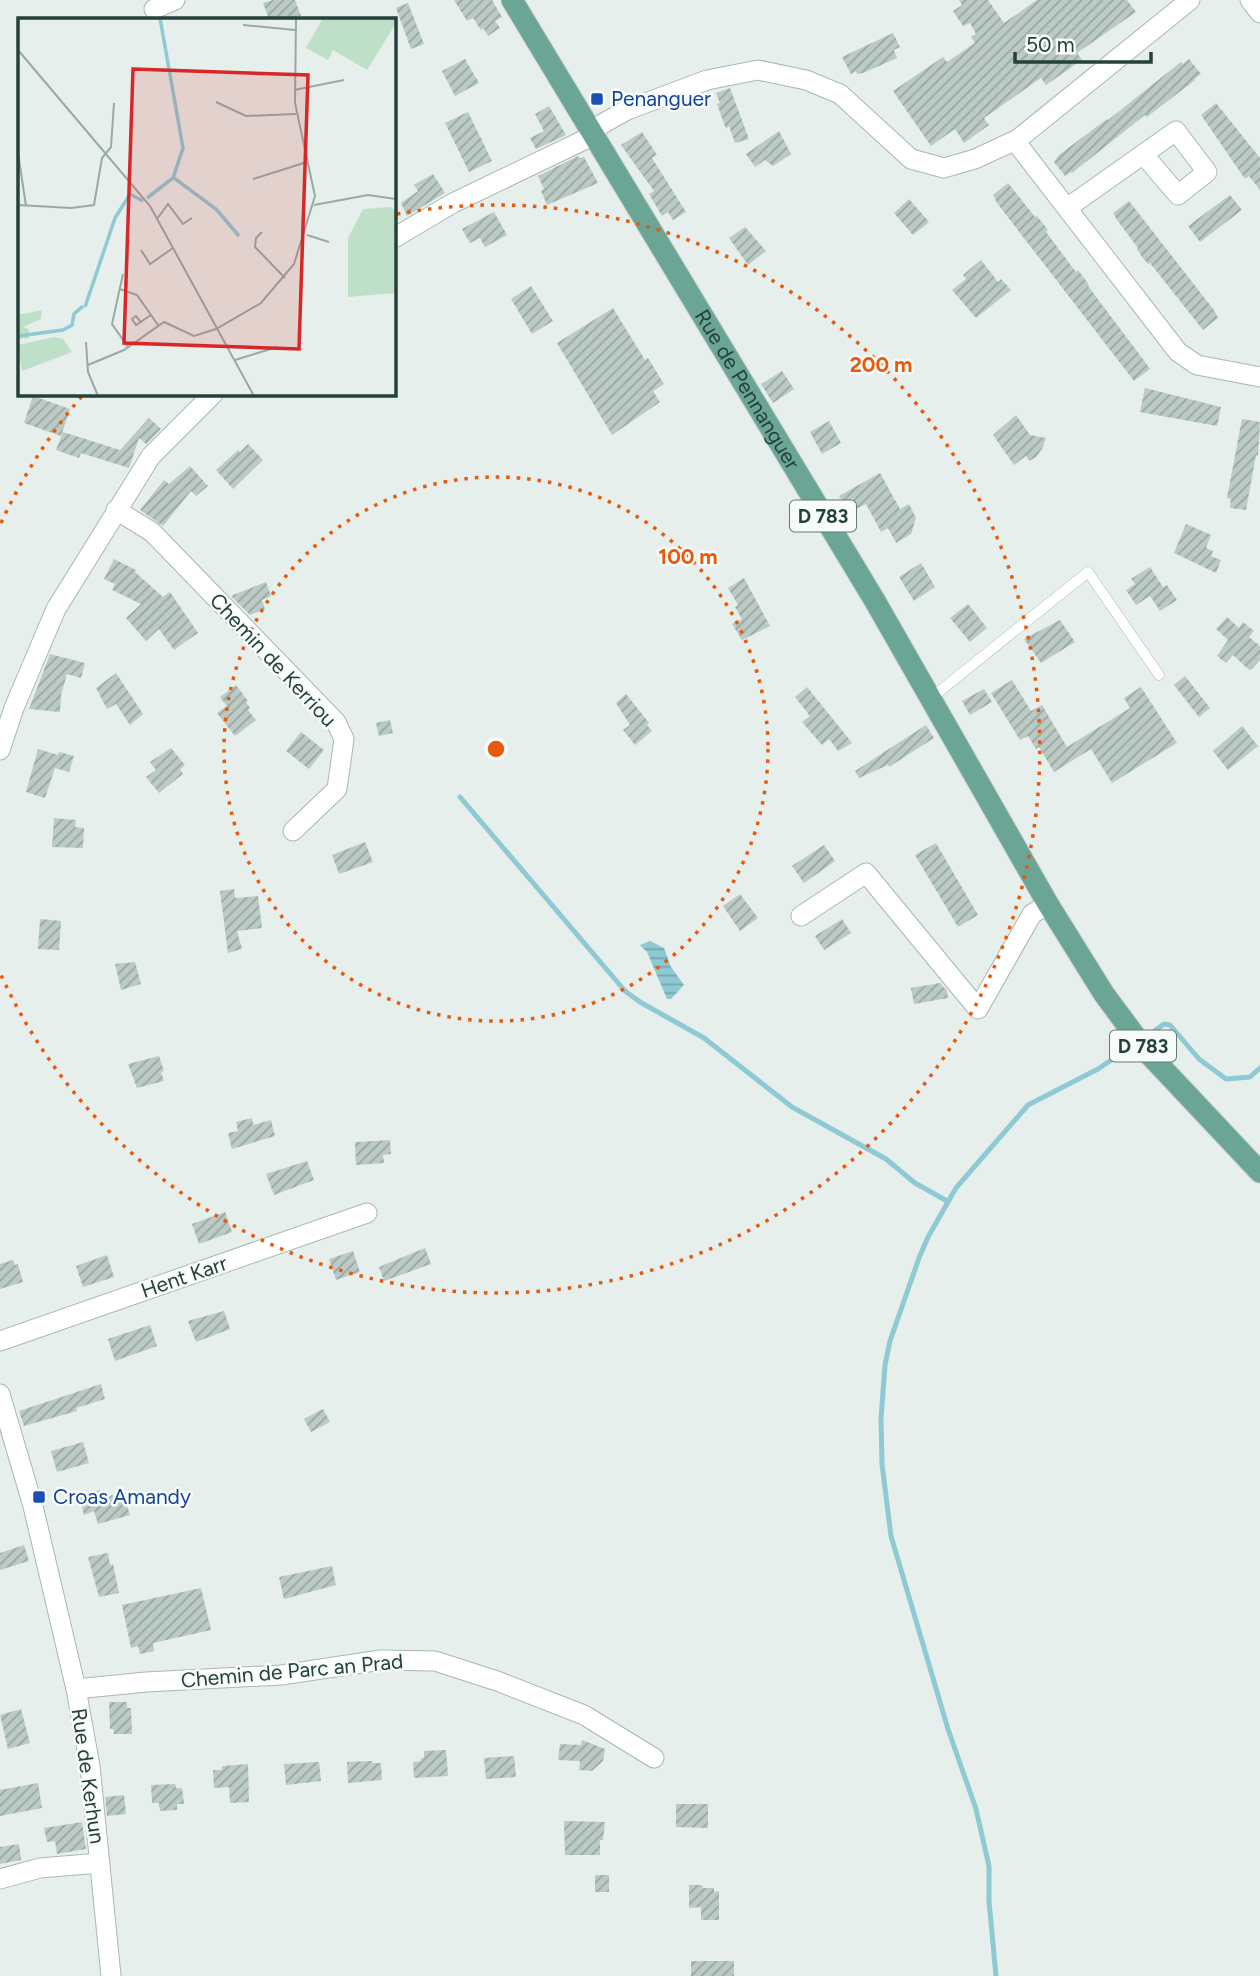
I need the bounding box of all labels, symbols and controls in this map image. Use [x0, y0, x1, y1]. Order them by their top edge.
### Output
inset map [18, 18, 396, 396]
scale bar [1015, 21, 1152, 65]
text: 50 m [1026, 32, 1075, 57]
place label: Penanguer [611, 86, 711, 111]
marker: Penanguer [589, 91, 605, 107]
street label: Rue de Pennanguer [690, 305, 806, 474]
text: 200 m [850, 352, 912, 377]
road number: D 783 [790, 500, 856, 531]
text: 100 m [658, 544, 718, 569]
street label: Chemin de Kerriou [205, 588, 342, 732]
centre of rings [484, 737, 508, 761]
road number: D 783 [1110, 1030, 1176, 1062]
street label: Hent Karr [137, 1250, 230, 1303]
place label: Croas Amandy [53, 1484, 191, 1509]
marker: Croas Amandy [31, 1489, 47, 1505]
street label: Chemin de Parc an Prad [180, 1648, 404, 1693]
street label: Rue de Kerhun [67, 1706, 110, 1845]

